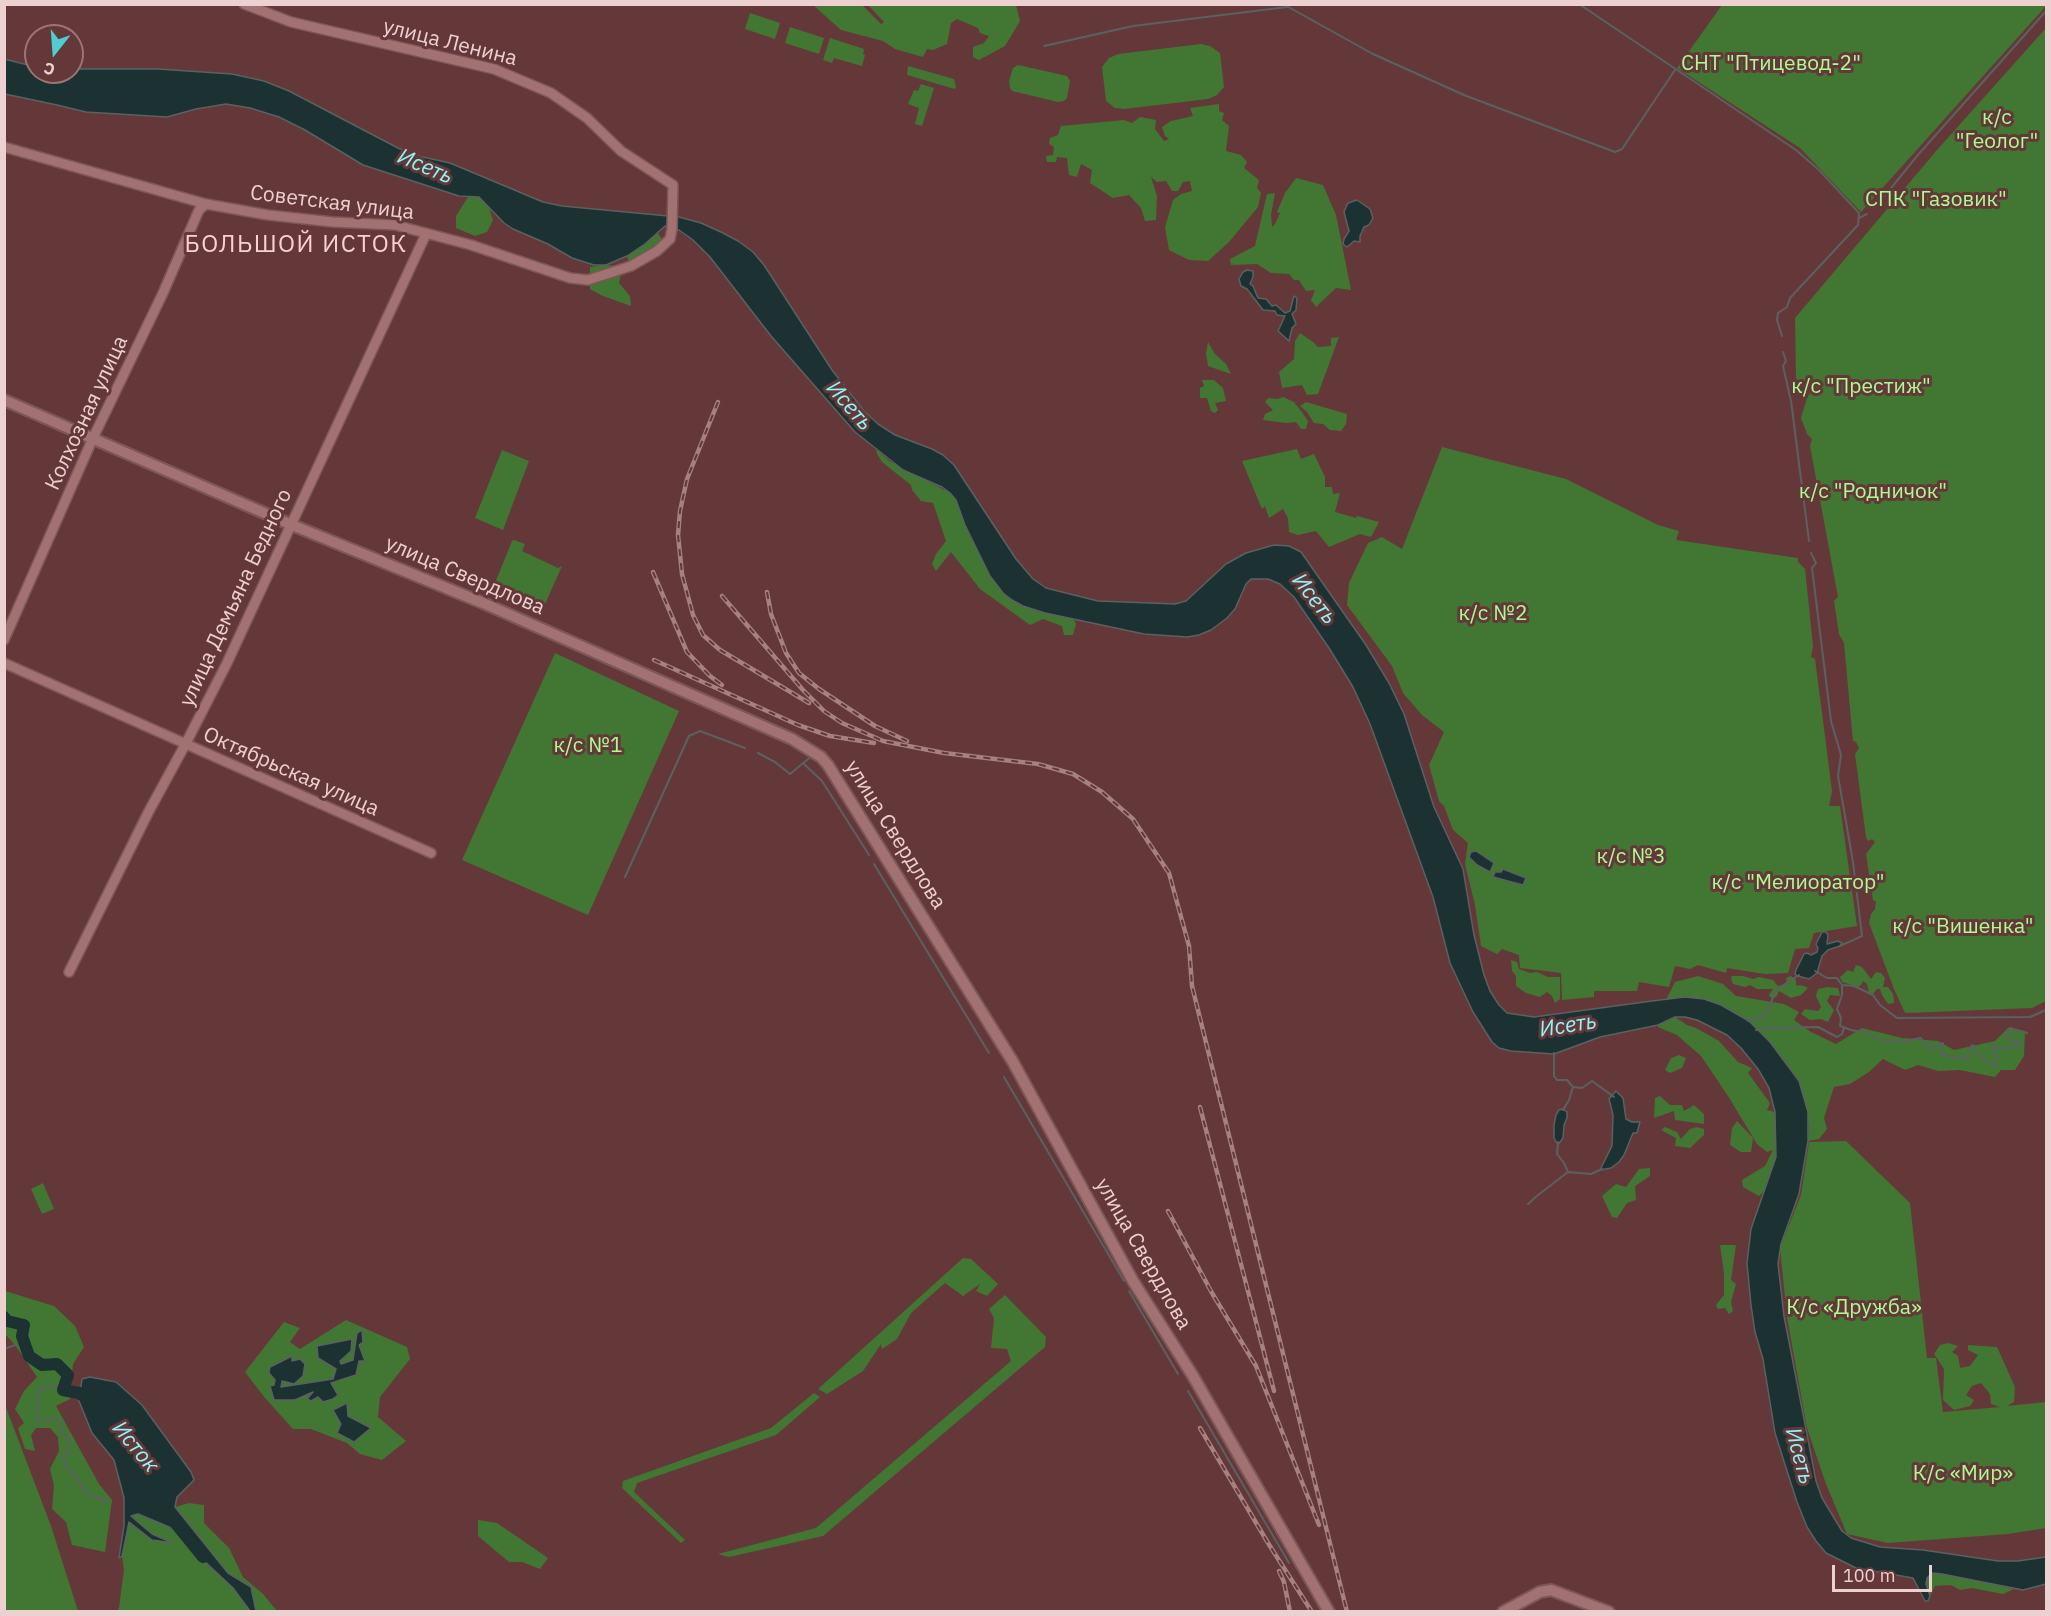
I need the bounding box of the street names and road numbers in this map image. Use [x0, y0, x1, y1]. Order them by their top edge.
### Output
street label: улица Ленина [380, 14, 520, 72]
street label: Советская улица [249, 180, 415, 226]
street label: Колхозная улица [40, 332, 134, 494]
street label: улица Демьяна Бедного [174, 485, 298, 711]
street label: улица Свердлова [382, 531, 548, 621]
street label: Октябрьская улица [199, 722, 383, 822]
street label: улица Свердлова [839, 756, 951, 914]
street label: улица Свердлова [1089, 1174, 1197, 1334]

